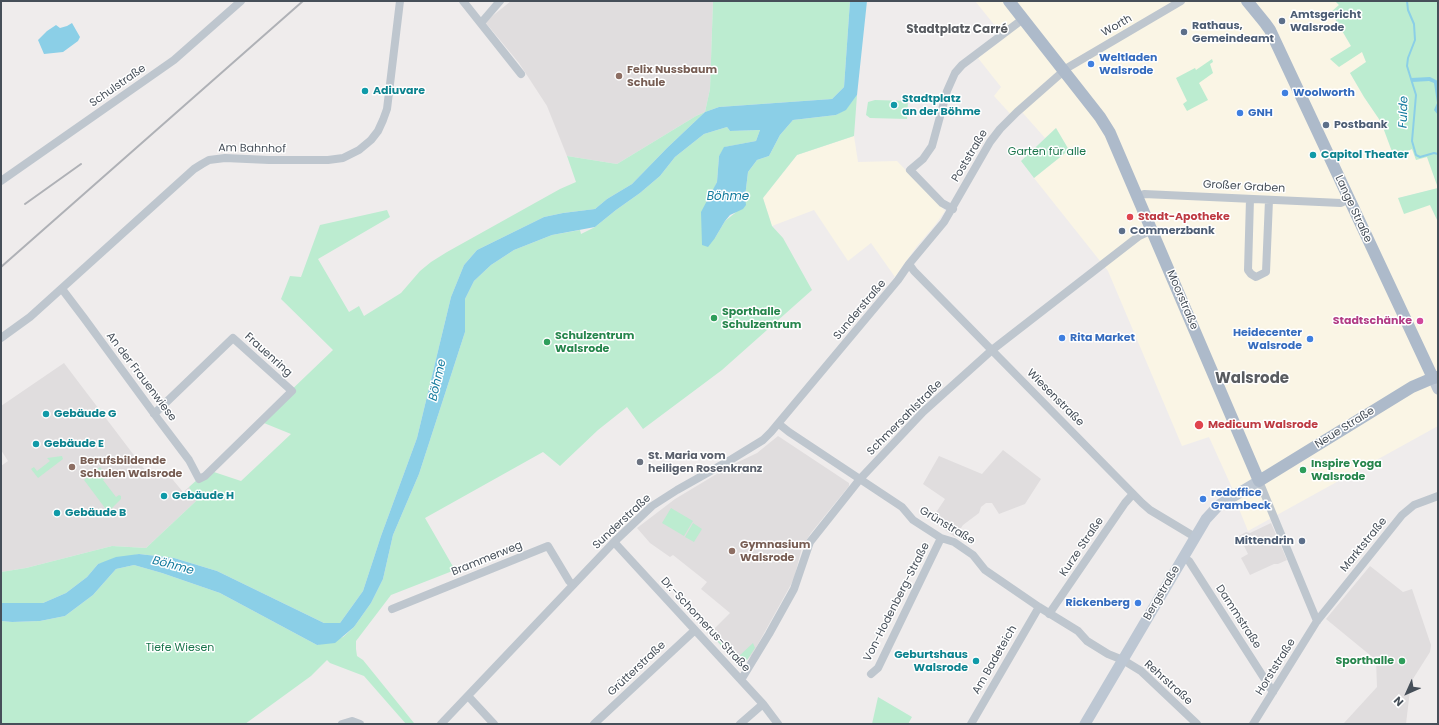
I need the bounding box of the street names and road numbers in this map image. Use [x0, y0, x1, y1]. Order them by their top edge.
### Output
street label: Worth [1099, 12, 1135, 40]
street label: Schulstraße [87, 62, 149, 110]
street label: Poststraße [949, 127, 991, 185]
street label: Am Bahnhof [218, 142, 286, 156]
street label: Lange Straße [1332, 173, 1374, 245]
street label: Großer Graben [1202, 178, 1286, 196]
street label: Moorstraße [1164, 268, 1200, 332]
street label: Sunderstraße [831, 277, 889, 343]
street label: An der Frauenwiese [103, 330, 179, 424]
street label: Frauenring [242, 330, 294, 380]
street label: Wiesenstraße [1024, 367, 1086, 429]
street label: Schmersahlstraße [865, 378, 945, 458]
street label: Neue Straße [1313, 404, 1377, 452]
street label: Sunderstraße [590, 492, 654, 552]
street label: Grünstraße [917, 504, 977, 548]
street label: Kurze Straße [1057, 515, 1107, 579]
street label: Marktstraße [1338, 515, 1390, 575]
street label: Brammerweg [450, 539, 524, 579]
street label: Von-Hodenberg-Straße [861, 540, 933, 664]
street label: Bergstraße [1141, 563, 1183, 623]
street label: Dr.-Schomerus-Straße [658, 575, 752, 675]
street label: Dammstraße [1212, 583, 1264, 651]
street label: Am Badeteich [970, 623, 1020, 697]
street label: Horststraße [1253, 636, 1299, 698]
street label: Grütterstraße [605, 639, 669, 699]
street label: Rehrstraße [1141, 658, 1195, 708]

